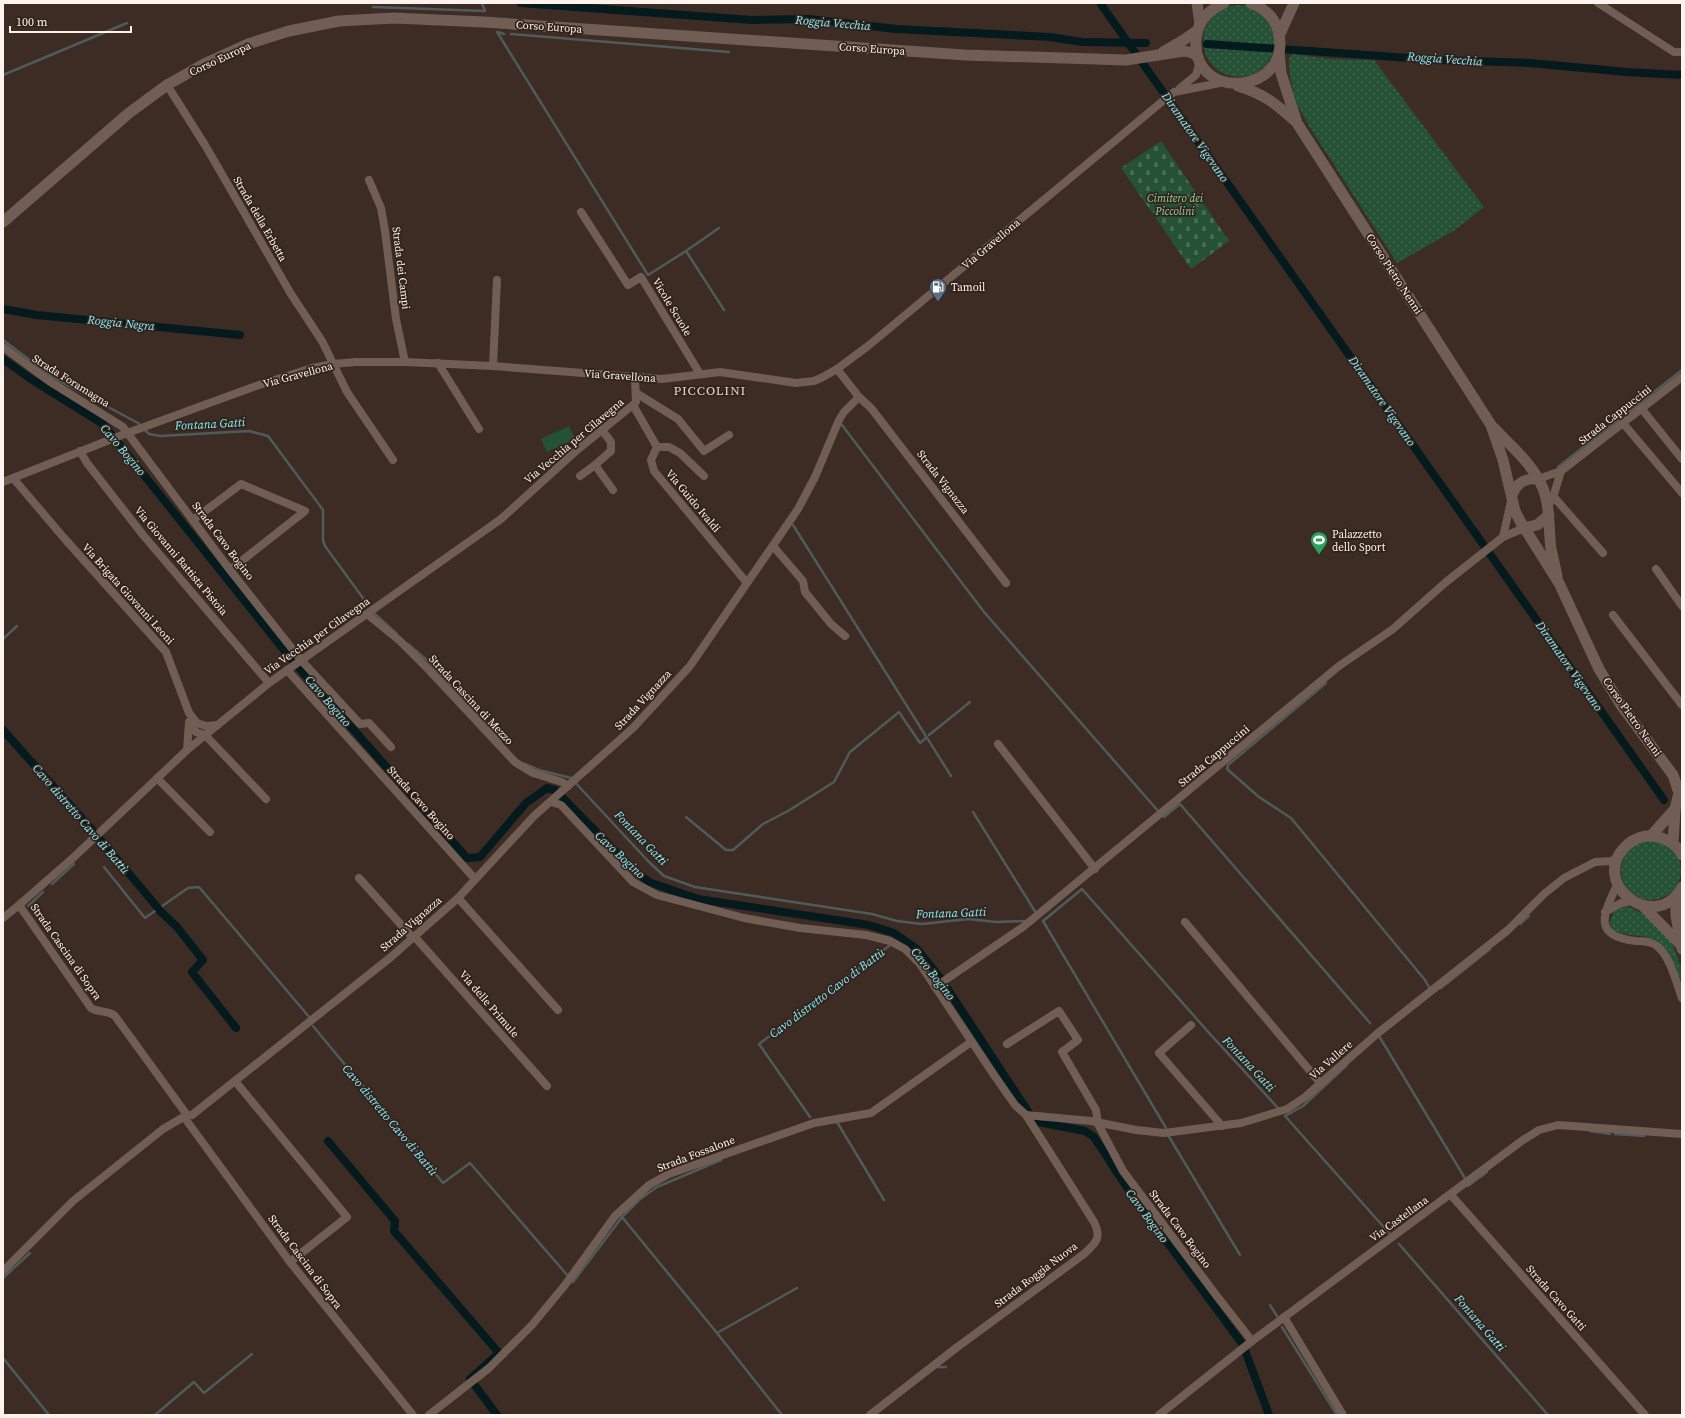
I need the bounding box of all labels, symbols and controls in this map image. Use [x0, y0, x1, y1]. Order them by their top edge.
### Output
scale bar [10, 8, 131, 34]
water label: Roggia Vecchia [794, 12, 872, 34]
text: 100 m [16, 14, 48, 30]
street label: Corso Europa [515, 17, 583, 37]
street label: Corso Europa [187, 38, 254, 80]
street label: Corso Europa [838, 39, 906, 59]
water label: Roggia Vecchia [1406, 48, 1484, 70]
water label: Diramatore Vigevano [1157, 88, 1232, 185]
street label: Strada della Erbetta [230, 174, 291, 265]
park label: Cimitero dei Piccolini [1147, 191, 1204, 219]
street label: Via Gravellona [959, 215, 1024, 273]
street label: Strada dei Campi [388, 226, 414, 310]
street label: Corso Pietro Nenni [1362, 231, 1426, 317]
street label: Vicole Scuole [649, 275, 695, 339]
fuel station icon: Tamoil [928, 277, 948, 302]
place label: Tamoil [951, 280, 985, 295]
water label: Roggia Negra [86, 311, 156, 335]
street label: Strada Foramagna [29, 351, 113, 411]
water label: Diramatore Vigevano [1344, 352, 1419, 449]
street label: Via Gravellona [261, 358, 335, 392]
street label: Via Gravellona [584, 366, 657, 386]
district label: PICCOLINI [674, 382, 746, 399]
street label: Strada Cappuccini [1575, 382, 1655, 448]
street label: Via Vecchia per Cilavegna [521, 394, 627, 487]
water label: Fontana Gatti [173, 414, 246, 434]
water label: Cavo Bogino [97, 421, 149, 479]
street label: Strada Vignazza [913, 447, 973, 517]
street label: Via Guido Ivaldi [662, 466, 724, 536]
street label: Strada Cavo Bogino [189, 499, 257, 583]
street label: Via Giovanni Battista Pistoia [131, 503, 231, 619]
place label: Palazzetto dello Sport [1332, 527, 1386, 555]
sports icon: Palazzetto dello Sport [1309, 530, 1329, 555]
street label: Via Brigata Giovanni Leoni [79, 540, 177, 648]
street label: Via Vecchia per Cilavegna [261, 593, 373, 678]
water label: Diramatore Vigevano [1531, 617, 1606, 714]
street label: Strada Cascina di Mezzo [425, 652, 517, 748]
street label: Strada Vignazza [611, 666, 675, 733]
water label: Cavo Bogino [301, 672, 355, 730]
street label: Corso Pietro Nenni [1599, 674, 1665, 760]
street label: Strada Cappuccini [1175, 722, 1253, 790]
water label: Cavo distretto Cavo di Battù [29, 761, 133, 877]
street label: Strada Cavo Bogino [384, 763, 458, 843]
water label: Fontana Gatti [610, 806, 671, 869]
water label: Cavo Bogino [592, 828, 649, 882]
street label: Strada Vignazza [377, 893, 445, 955]
street label: Strada Cascina di Sopra [27, 901, 105, 1004]
water label: Fontana Gatti [915, 904, 987, 922]
water label: Cavo distretto Cavo di Battù [766, 944, 888, 1042]
water label: Cavo Bogino [907, 944, 959, 1004]
street label: Via delle Primule [456, 967, 523, 1041]
water label: Fontana Gatti [1218, 1032, 1279, 1095]
street label: Via Vallere [1306, 1037, 1356, 1083]
water label: Cavo distretto Cavo di Battù [339, 1061, 441, 1179]
street label: Strada Fossalone [655, 1132, 737, 1176]
water label: Cavo Bogino [1122, 1186, 1172, 1246]
street label: Strada Cavo Bogino [1146, 1187, 1214, 1271]
street label: Via Castellana [1367, 1192, 1432, 1245]
street label: Strada Cascina di Sopra [265, 1212, 346, 1313]
street label: Strada Roggia Nuova [991, 1239, 1081, 1311]
street label: Strada Cavo Gatti [1523, 1262, 1589, 1334]
water label: Fontana Gatti [1450, 1290, 1509, 1355]

